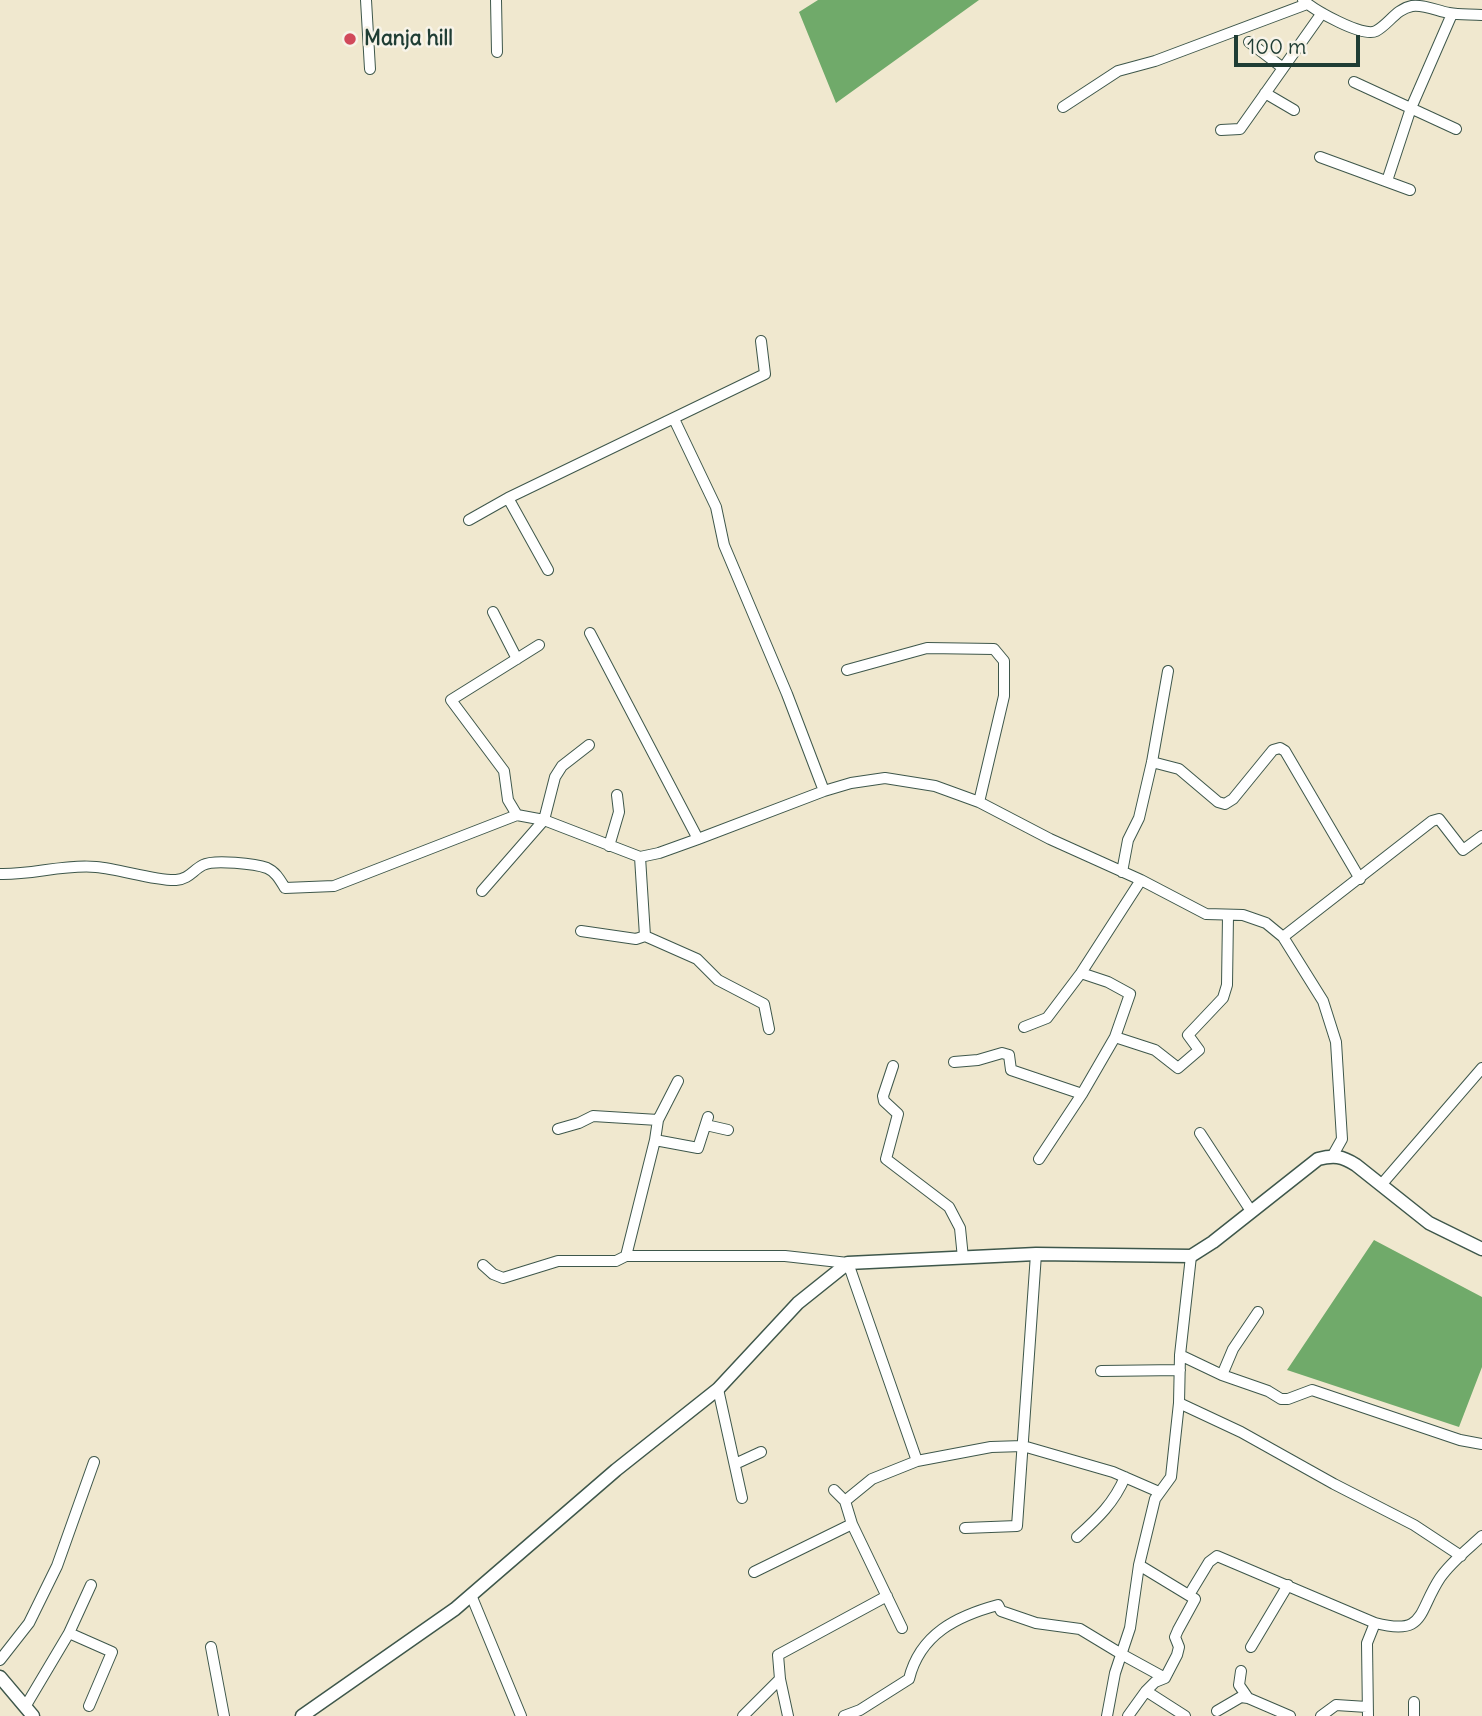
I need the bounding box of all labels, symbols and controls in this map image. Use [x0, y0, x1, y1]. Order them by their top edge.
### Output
scale bar [1237, 21, 1363, 65]
place label: Manja hill [364, 26, 453, 52]
marker: Manja hill [342, 31, 358, 47]
text: 100 m [1247, 33, 1306, 60]

